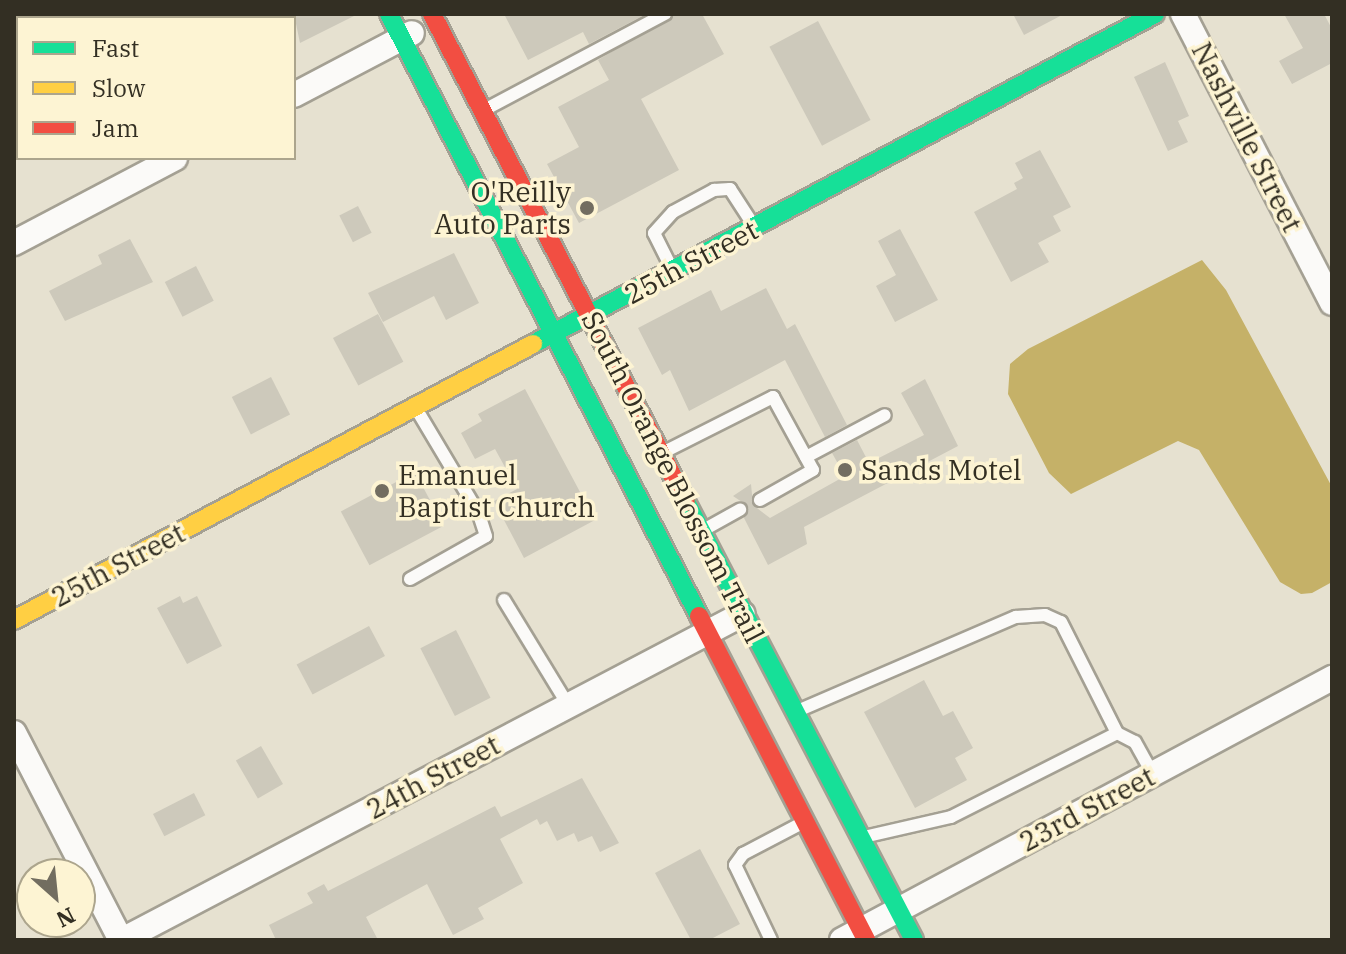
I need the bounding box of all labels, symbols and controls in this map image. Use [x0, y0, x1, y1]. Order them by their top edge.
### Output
legend [16, 16, 296, 160]
text: Fast [92, 32, 139, 64]
street label: Nashville Street [1185, 37, 1309, 237]
text: Slow [92, 72, 145, 104]
text: Jam [92, 112, 139, 144]
place label: O'Reilly Auto Parts [434, 175, 571, 241]
marker: O'Reilly Auto Parts [578, 199, 596, 217]
street label: 25th Street [619, 213, 763, 311]
street label: South Orange Blossom Trail [575, 306, 771, 648]
place label: Sands Motel [861, 453, 1021, 487]
place label: Emanuel Baptist Church [398, 458, 595, 524]
marker: Sands Motel [836, 461, 854, 479]
marker: Emanuel Baptist Church [373, 482, 391, 500]
street label: 25th Street [46, 516, 190, 614]
street label: 24th Street [361, 728, 505, 826]
street label: 23rd Street [1014, 759, 1160, 859]
north arrow [16, 858, 96, 938]
text: N [52, 901, 81, 935]

